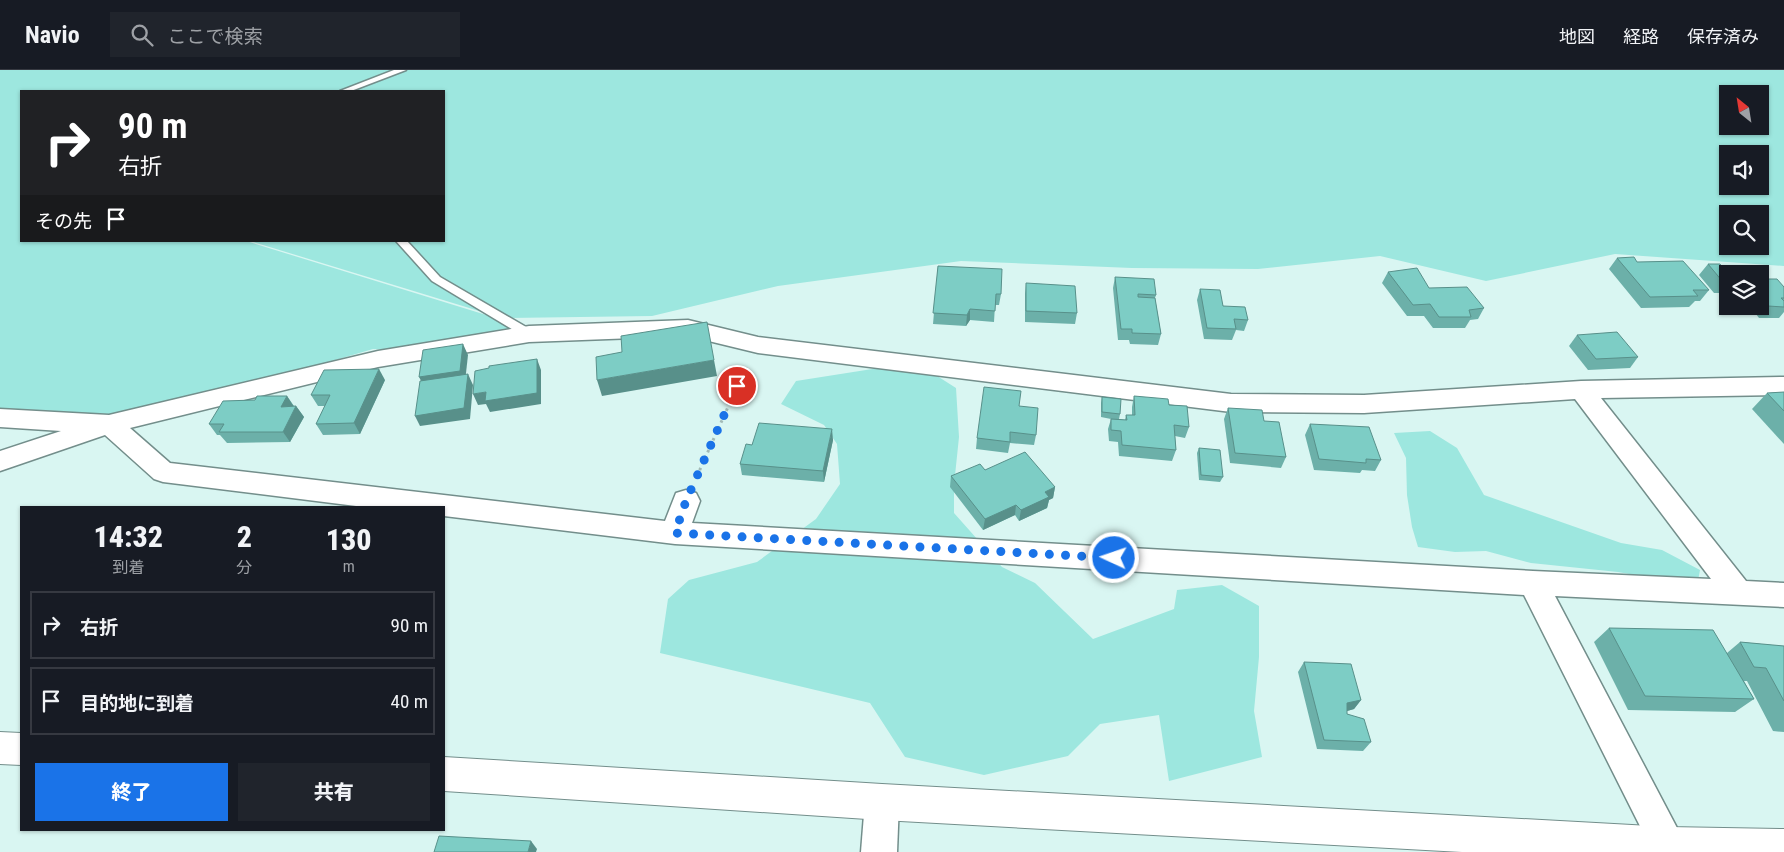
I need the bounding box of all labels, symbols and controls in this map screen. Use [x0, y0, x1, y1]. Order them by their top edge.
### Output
search box [110, 12, 460, 57]
text: Navio [25, 21, 80, 49]
icon: search [128, 21, 156, 49]
text: ここで検索 [168, 25, 263, 48]
text: 地図 [1559, 26, 1595, 47]
text: 経路 [1623, 26, 1659, 47]
text: 保存済み [1687, 26, 1759, 47]
north arrow [1719, 85, 1769, 135]
map controls [1719, 85, 1769, 315]
text: 90 m [118, 106, 187, 147]
icon: right [35, 110, 100, 175]
button: sound [1719, 145, 1769, 195]
text: 右折 [118, 154, 162, 179]
icon: arrive [102, 205, 130, 233]
button: search [1719, 205, 1769, 255]
text: その先 [35, 210, 92, 233]
button: layers [1719, 265, 1769, 315]
pin [716, 365, 758, 407]
icon: arrive [723, 372, 751, 400]
text: 14:32 [93, 519, 163, 554]
text: 2 [237, 519, 252, 554]
text: 130 [326, 522, 372, 557]
position arrow [1087, 531, 1139, 583]
text: m [343, 557, 355, 576]
text: 到着 [112, 558, 144, 577]
text: 分 [236, 558, 252, 577]
icon: right [37, 611, 65, 639]
text: 90 m [391, 614, 428, 637]
text: 右折 [80, 616, 118, 639]
icon: arrive [37, 687, 65, 715]
text: 40 m [391, 690, 428, 713]
text: 目的地に到着 [80, 692, 194, 715]
button: 終了 [35, 763, 228, 821]
button: 共有 [238, 763, 430, 821]

